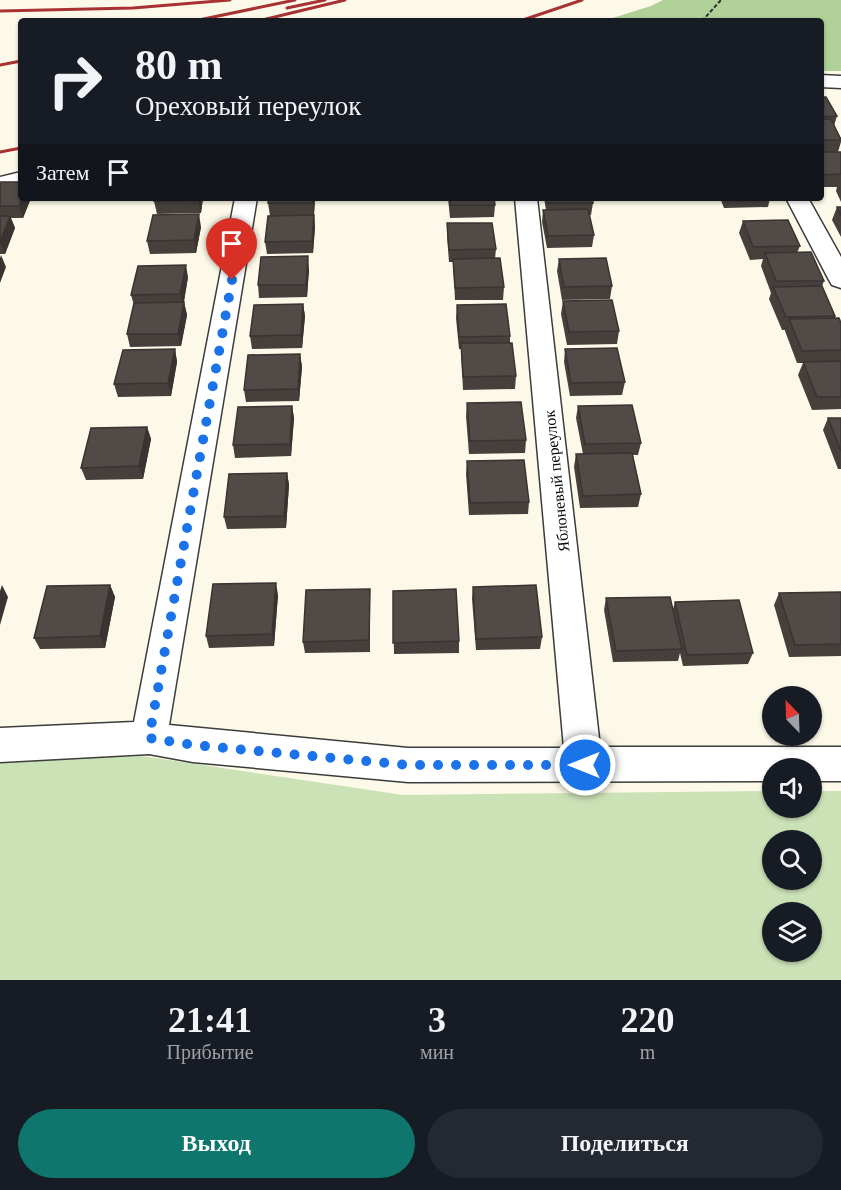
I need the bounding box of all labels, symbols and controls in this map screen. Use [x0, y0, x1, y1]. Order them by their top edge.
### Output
icon: right [36, 42, 114, 120]
text: 80 m [135, 42, 223, 88]
text: Ореховый переулок [135, 91, 361, 121]
icon: arrive [102, 156, 135, 189]
text: Затем [36, 160, 90, 185]
pin [206, 218, 257, 280]
icon: arrive [215, 227, 248, 260]
street label: Яблоневый переулок [541, 409, 573, 553]
north arrow [762, 686, 822, 746]
map controls [762, 686, 822, 962]
position arrow [553, 733, 617, 797]
button: sound [762, 758, 822, 818]
button: search [762, 830, 822, 890]
button: layers [762, 902, 822, 962]
text: 21:41 [168, 1000, 252, 1040]
text: 3 [428, 1000, 446, 1040]
text: 220 [621, 1000, 675, 1040]
text: Прибытие [166, 1041, 254, 1063]
text: мин [420, 1041, 454, 1063]
text: m [640, 1041, 655, 1063]
button: Выход [18, 1109, 415, 1178]
button: Поделиться [427, 1109, 823, 1178]

